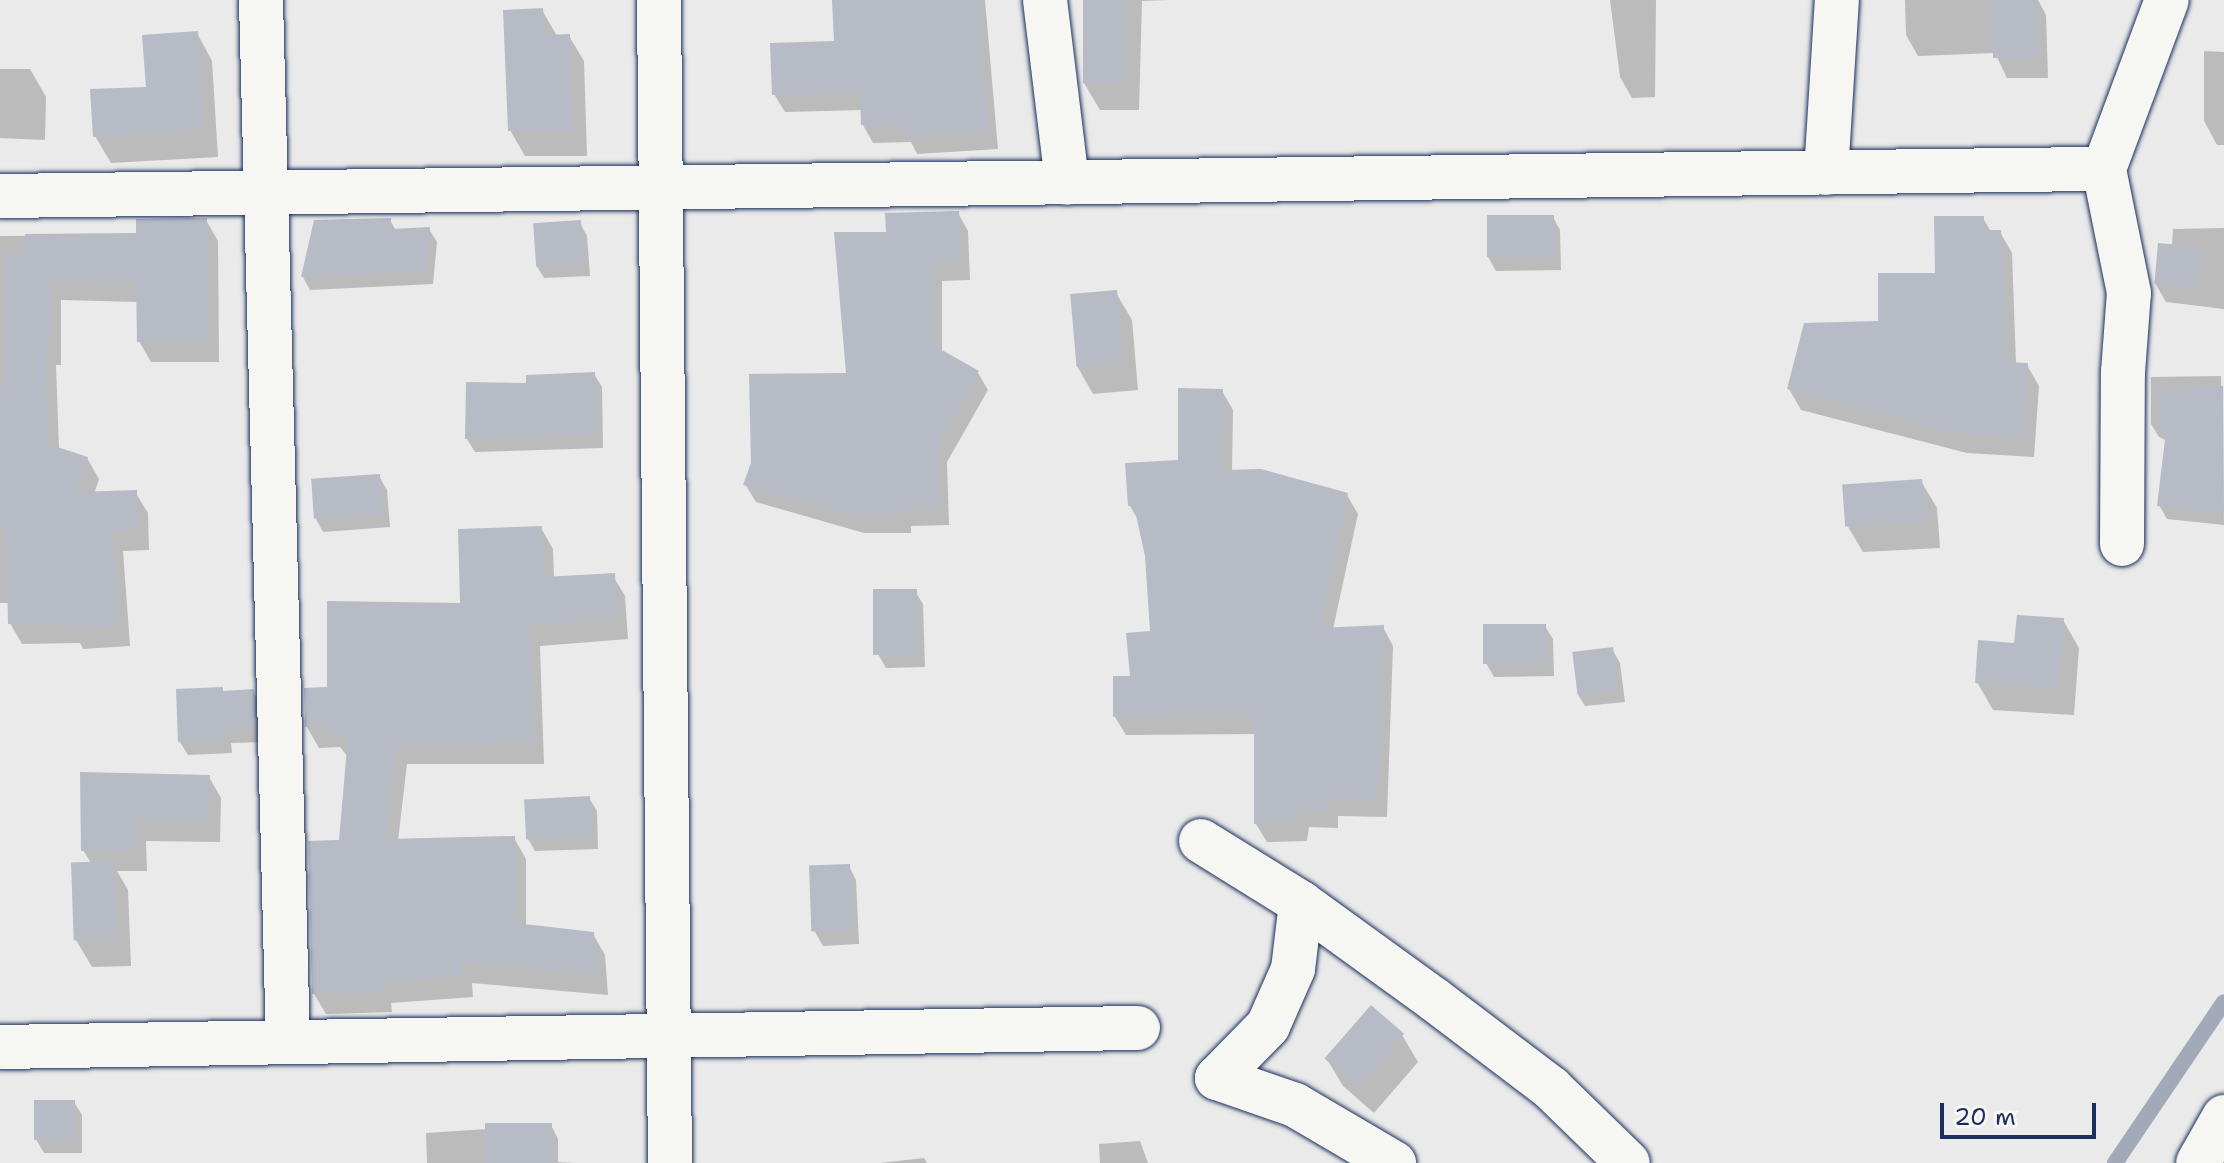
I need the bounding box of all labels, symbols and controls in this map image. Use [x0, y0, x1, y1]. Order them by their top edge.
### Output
scale bar [1944, 1087, 2100, 1137]
text: 20 m [1954, 1101, 2016, 1133]

